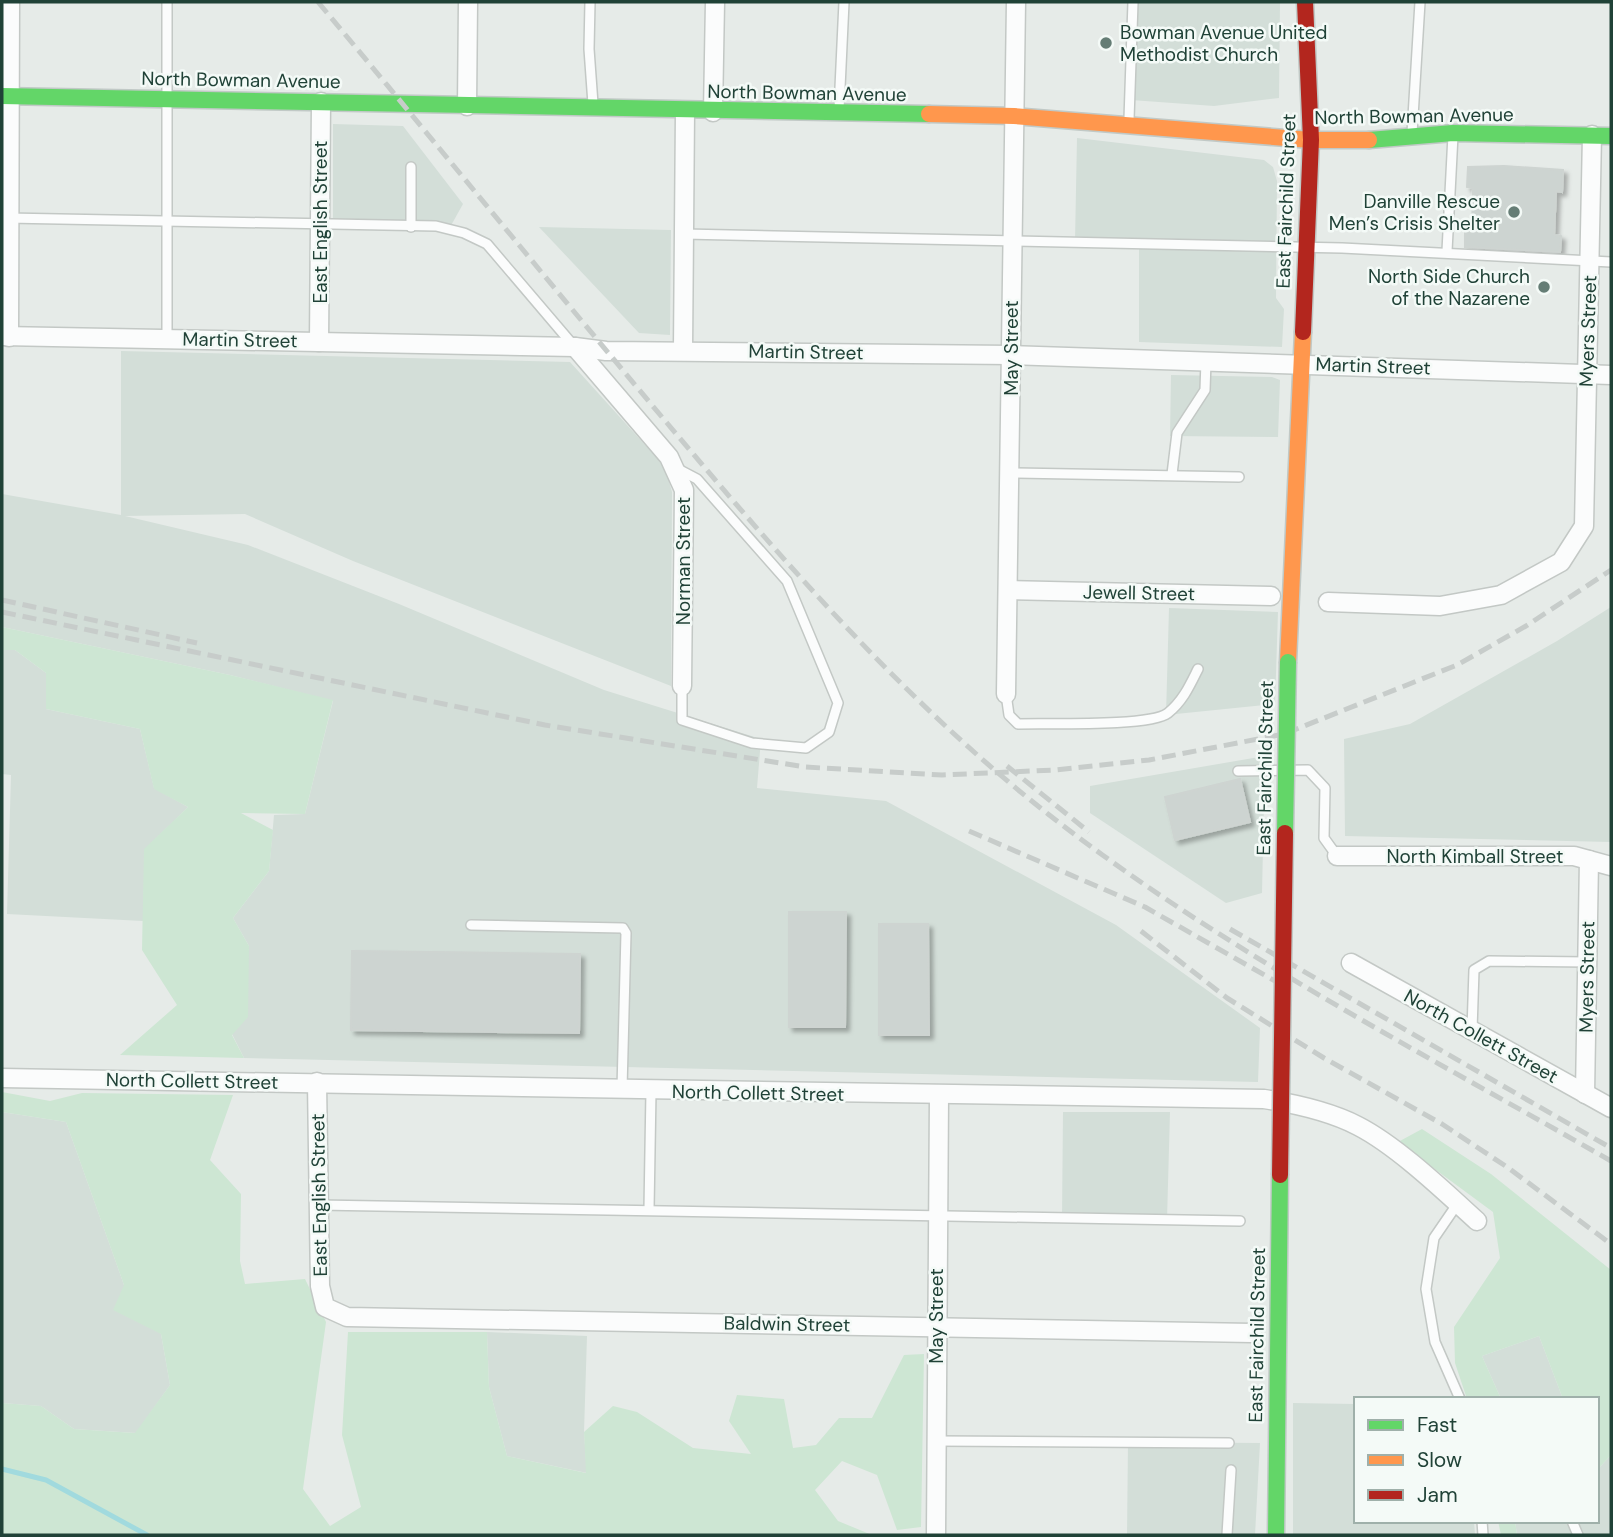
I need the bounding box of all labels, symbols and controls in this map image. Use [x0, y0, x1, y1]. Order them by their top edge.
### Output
place label: Bowman Avenue United Methodist Church [1120, 20, 1328, 67]
marker: Bowman Avenue United Methodist Church [1098, 35, 1114, 51]
street label: North Bowman Avenue [141, 66, 341, 94]
street label: North Bowman Avenue [707, 79, 907, 107]
street label: North Bowman Avenue [1314, 102, 1514, 130]
street label: East Fairchild Street [1270, 113, 1302, 289]
street label: East English Street [308, 140, 333, 304]
place label: Danville Rescue Men’s Crisis Shelter [1329, 189, 1500, 236]
marker: Danville Rescue Men’s Crisis Shelter [1506, 204, 1522, 220]
place label: North Side Church of the Nazarene [1368, 264, 1530, 311]
street label: Myers Street [1574, 275, 1602, 387]
marker: North Side Church of the Nazarene [1536, 279, 1552, 295]
street label: May Street [999, 300, 1024, 396]
street label: Martin Street [182, 326, 298, 354]
street label: Martin Street [748, 338, 864, 366]
street label: Martin Street [1315, 351, 1431, 381]
street label: Norman Street [671, 497, 696, 625]
street label: Jewell Street [1083, 580, 1195, 606]
street label: East Fairchild Street [1251, 680, 1279, 856]
street label: North Kimball Street [1386, 844, 1564, 869]
street label: Myers Street [1574, 921, 1600, 1033]
street label: North Collett Street [1400, 983, 1562, 1089]
street label: North Collett Street [106, 1067, 278, 1095]
street label: North Collett Street [672, 1079, 844, 1107]
street label: East English Street [305, 1113, 333, 1277]
street label: East Fairchild Street [1243, 1247, 1271, 1423]
street label: May Street [924, 1268, 949, 1364]
street label: Baldwin Street [723, 1310, 851, 1338]
legend [1354, 1397, 1599, 1523]
text: Fast [1417, 1411, 1457, 1439]
text: Slow [1417, 1446, 1462, 1474]
text: Jam [1417, 1481, 1458, 1509]

